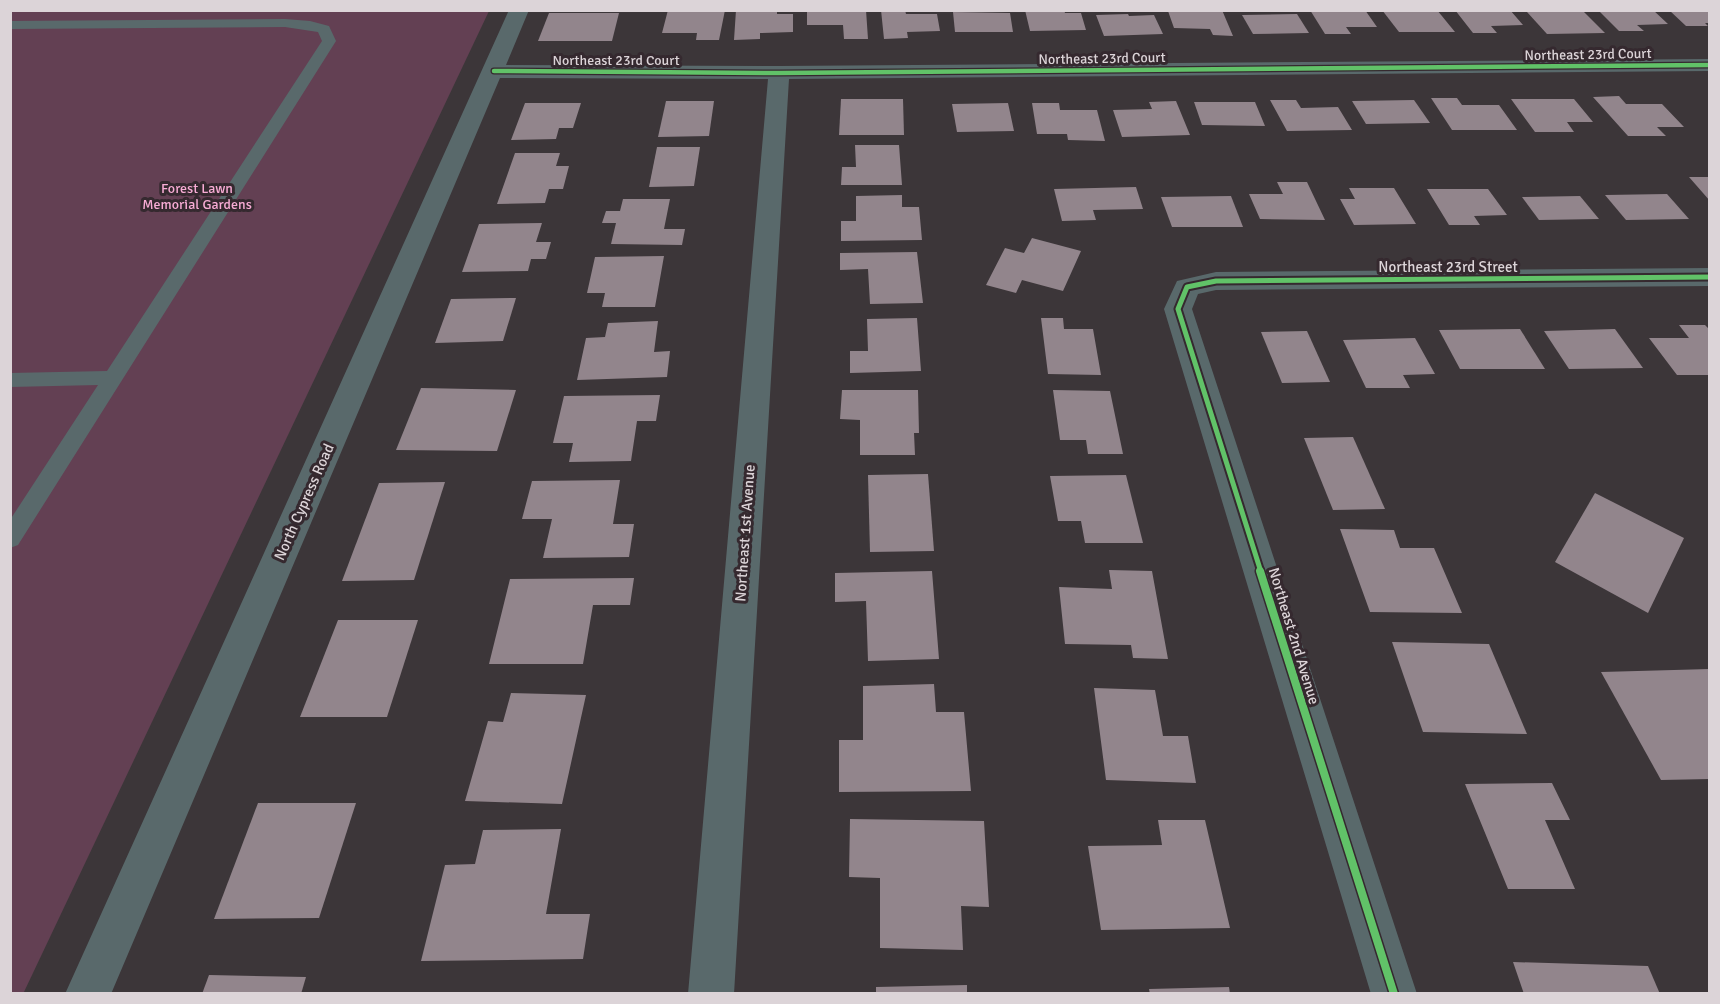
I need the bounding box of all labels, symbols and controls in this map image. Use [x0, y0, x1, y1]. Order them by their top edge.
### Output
street label: Northeast 23rd Court [1524, 45, 1652, 64]
street label: Northeast 23rd Court [1038, 49, 1166, 68]
street label: Northeast 23rd Court [552, 52, 680, 69]
park label: Forest Lawn Memorial Gardens [142, 180, 252, 213]
street label: Northeast 23rd Street [1378, 258, 1518, 276]
street label: North Cypress Road [270, 441, 338, 563]
street label: Northeast 1st Avenue [731, 464, 759, 602]
street label: Northeast 2nd Avenue [1265, 566, 1323, 706]

